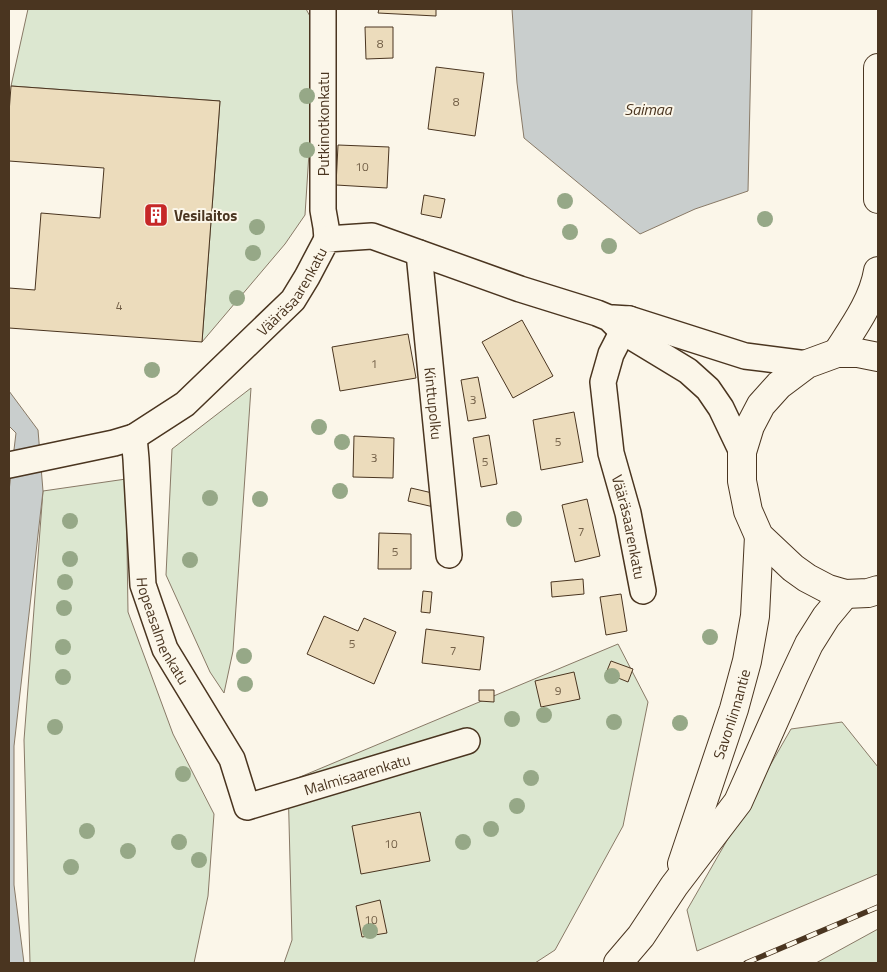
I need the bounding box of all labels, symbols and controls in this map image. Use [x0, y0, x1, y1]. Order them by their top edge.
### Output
house number: 8 [377, 34, 384, 53]
street label: Putkinotkonkatu [312, 72, 335, 176]
house number: 8 [453, 92, 460, 111]
water label: Saimaa [624, 97, 673, 121]
house number: 10 [355, 157, 369, 176]
building icon: Vesilaitos [143, 202, 169, 228]
place label: Vesilaitos [174, 204, 237, 227]
street label: Vääräsaarenkatu [251, 243, 332, 341]
house number: 4 [116, 296, 123, 315]
house number: 1 [371, 354, 377, 373]
street label: Kinttupolku [419, 366, 449, 441]
house number: 3 [470, 390, 476, 409]
house number: 5 [555, 432, 562, 451]
house number: 3 [371, 448, 377, 467]
house number: 5 [482, 452, 489, 471]
street label: Vääräsaarenkatu [606, 472, 652, 581]
house number: 7 [578, 522, 584, 541]
house number: 5 [392, 542, 399, 561]
street label: Hopeasalmenkatu [131, 577, 195, 689]
house number: 5 [349, 634, 356, 653]
house number: 7 [450, 641, 456, 660]
street label: Savonlinnantie [707, 666, 756, 762]
house number: 9 [555, 681, 562, 700]
street label: Malmisaarenkatu [301, 747, 413, 801]
house number: 10 [384, 834, 398, 853]
house number: 10 [364, 910, 378, 929]

